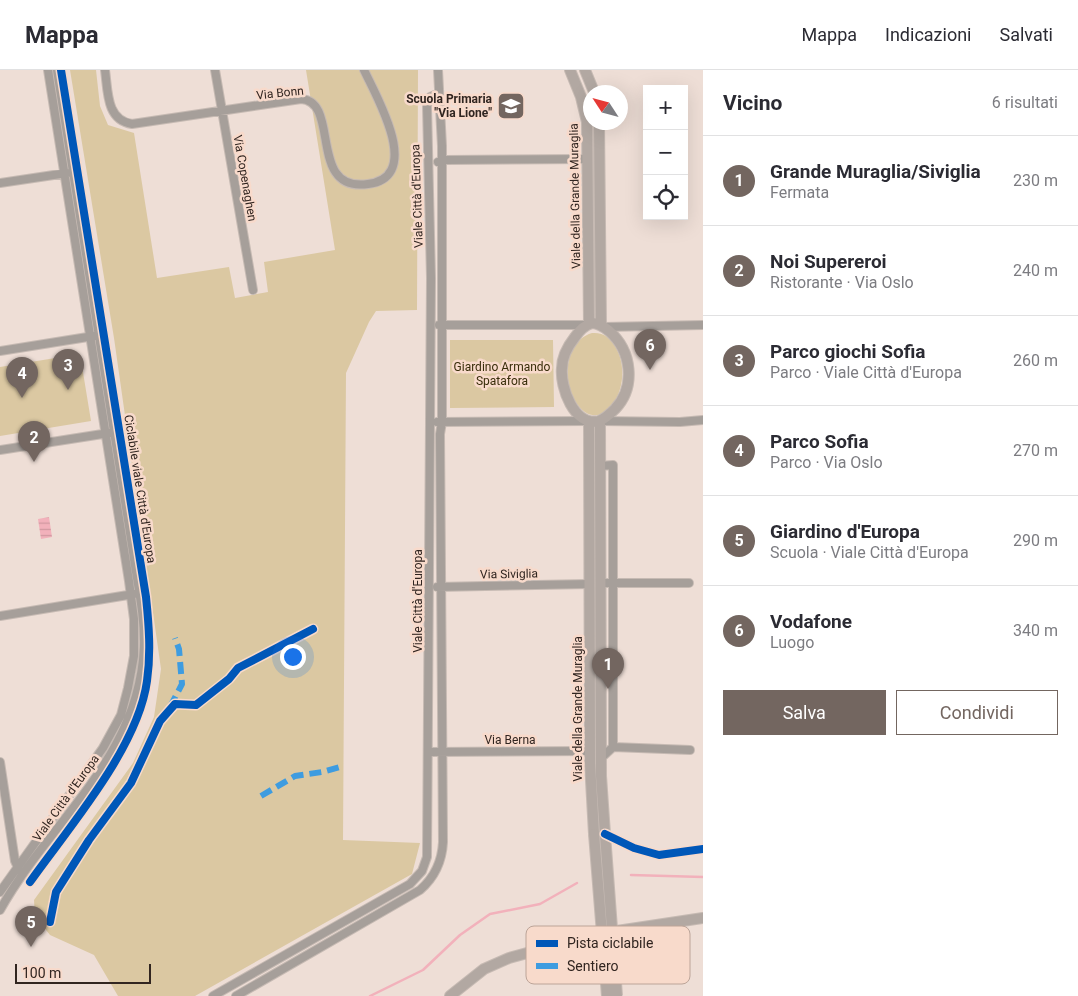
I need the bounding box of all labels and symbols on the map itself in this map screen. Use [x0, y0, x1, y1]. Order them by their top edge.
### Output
street label: Via Bonn [256, 84, 304, 102]
north arrow [583, 85, 628, 130]
school or university icon: Scuola Primaria "Via Lione" [496, 91, 526, 121]
place label: Scuola Primaria "Via Lione" [406, 92, 493, 120]
street label: Viale della Grande Muraglia [567, 123, 583, 269]
street label: Via Copenaghen [231, 134, 259, 222]
street label: Viale Città d'Europa [408, 144, 426, 248]
pin: 6 [634, 329, 666, 370]
pin: 3 [52, 349, 84, 390]
pin: 4 [6, 357, 38, 398]
park label: Giardino Armando Spatafora [454, 360, 551, 388]
street label: Ciclabile viale Città d'Europa [121, 414, 159, 564]
pin: 2 [18, 421, 50, 462]
street label: Viale Città d'Europa [411, 549, 425, 653]
street label: Via Siviglia [480, 566, 538, 582]
street label: Viale della Grande Muraglia [571, 636, 585, 782]
your location [280, 644, 306, 670]
pin: 1 [592, 648, 624, 689]
street label: Via Berna [484, 733, 536, 747]
street label: Viale Città d'Europa [30, 752, 102, 844]
pin: 5 [15, 906, 47, 947]
legend [526, 926, 690, 984]
text: Pista ciclabile [567, 935, 653, 951]
text: Sentiero [567, 958, 618, 974]
scale bar [15, 961, 151, 984]

